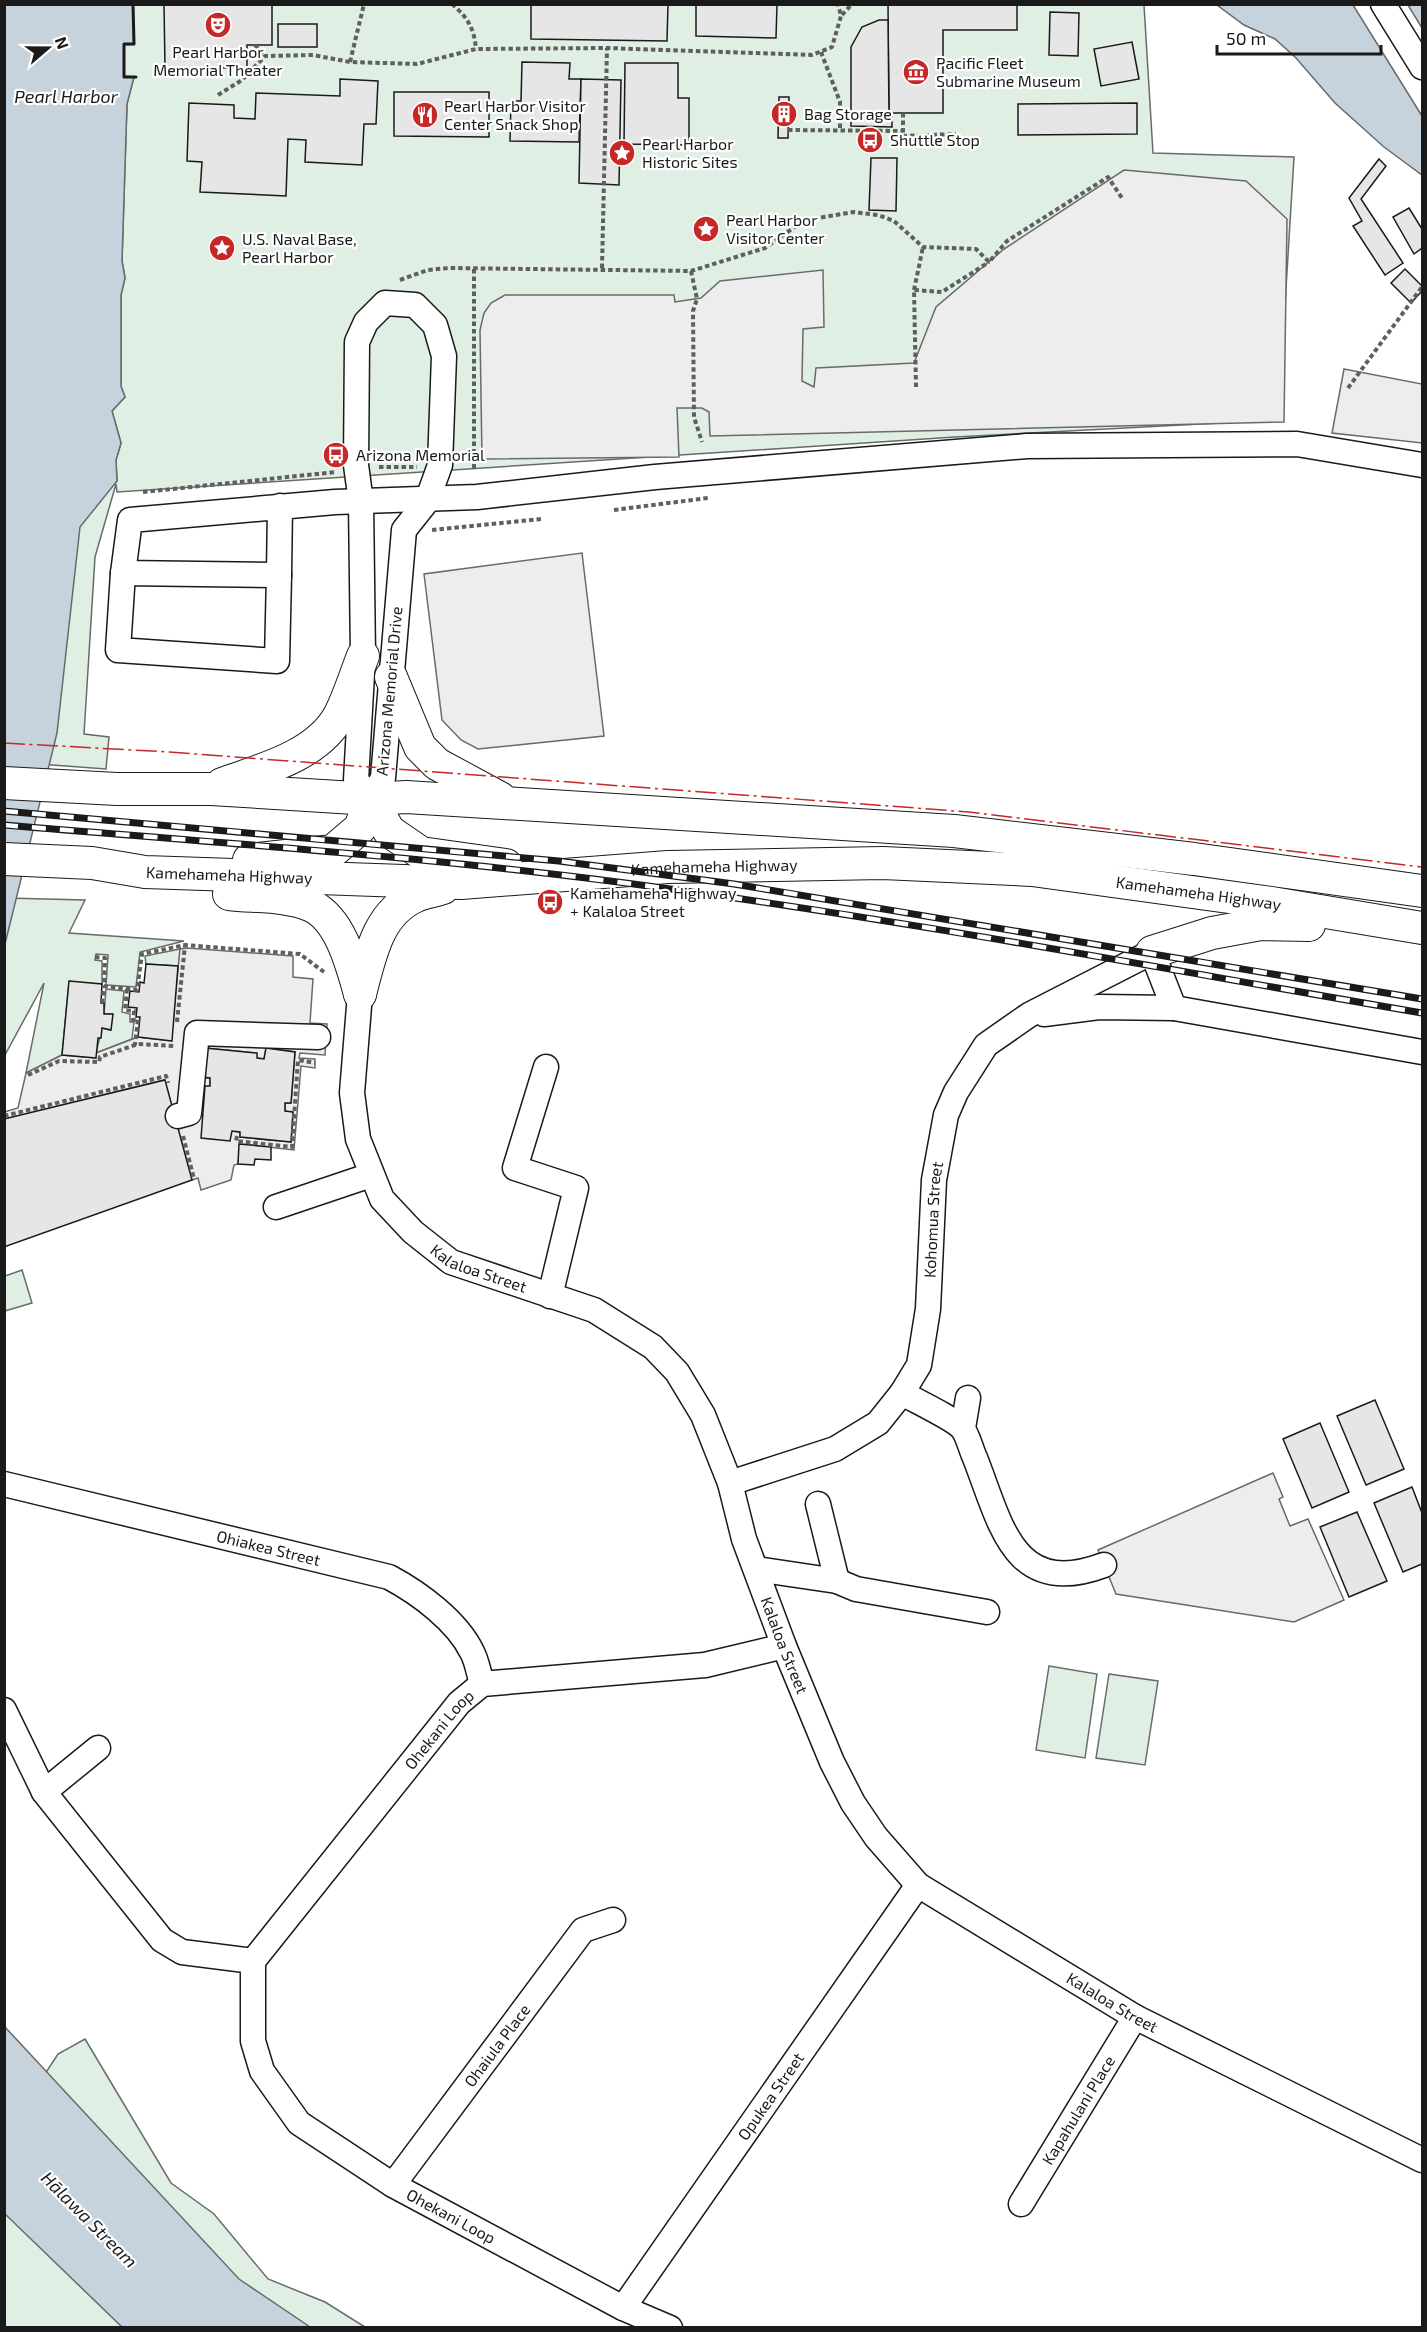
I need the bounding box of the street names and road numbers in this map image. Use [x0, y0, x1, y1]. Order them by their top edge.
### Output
street label: Arizona Memorial Drive [372, 605, 405, 776]
street label: Kamehameha Highway [630, 855, 798, 879]
street label: Kamehameha Highway [146, 862, 313, 887]
street label: Kamehameha Highway [1115, 872, 1283, 914]
street label: Kohomua Street [919, 1160, 946, 1278]
street label: Kalaloa Street [427, 1240, 529, 1296]
street label: Ohiakea Street [215, 1526, 322, 1569]
street label: Kalaloa Street [757, 1594, 813, 1696]
street label: Ohekani Loop [400, 1685, 477, 1773]
street label: Kalaloa Street [1063, 1968, 1161, 2036]
street label: Ohaiula Place [460, 2000, 534, 2090]
street label: Opukea Street [733, 2049, 807, 2144]
street label: Kapahulani Place [1037, 2052, 1118, 2168]
street label: Ohekani Loop [404, 2184, 499, 2247]

